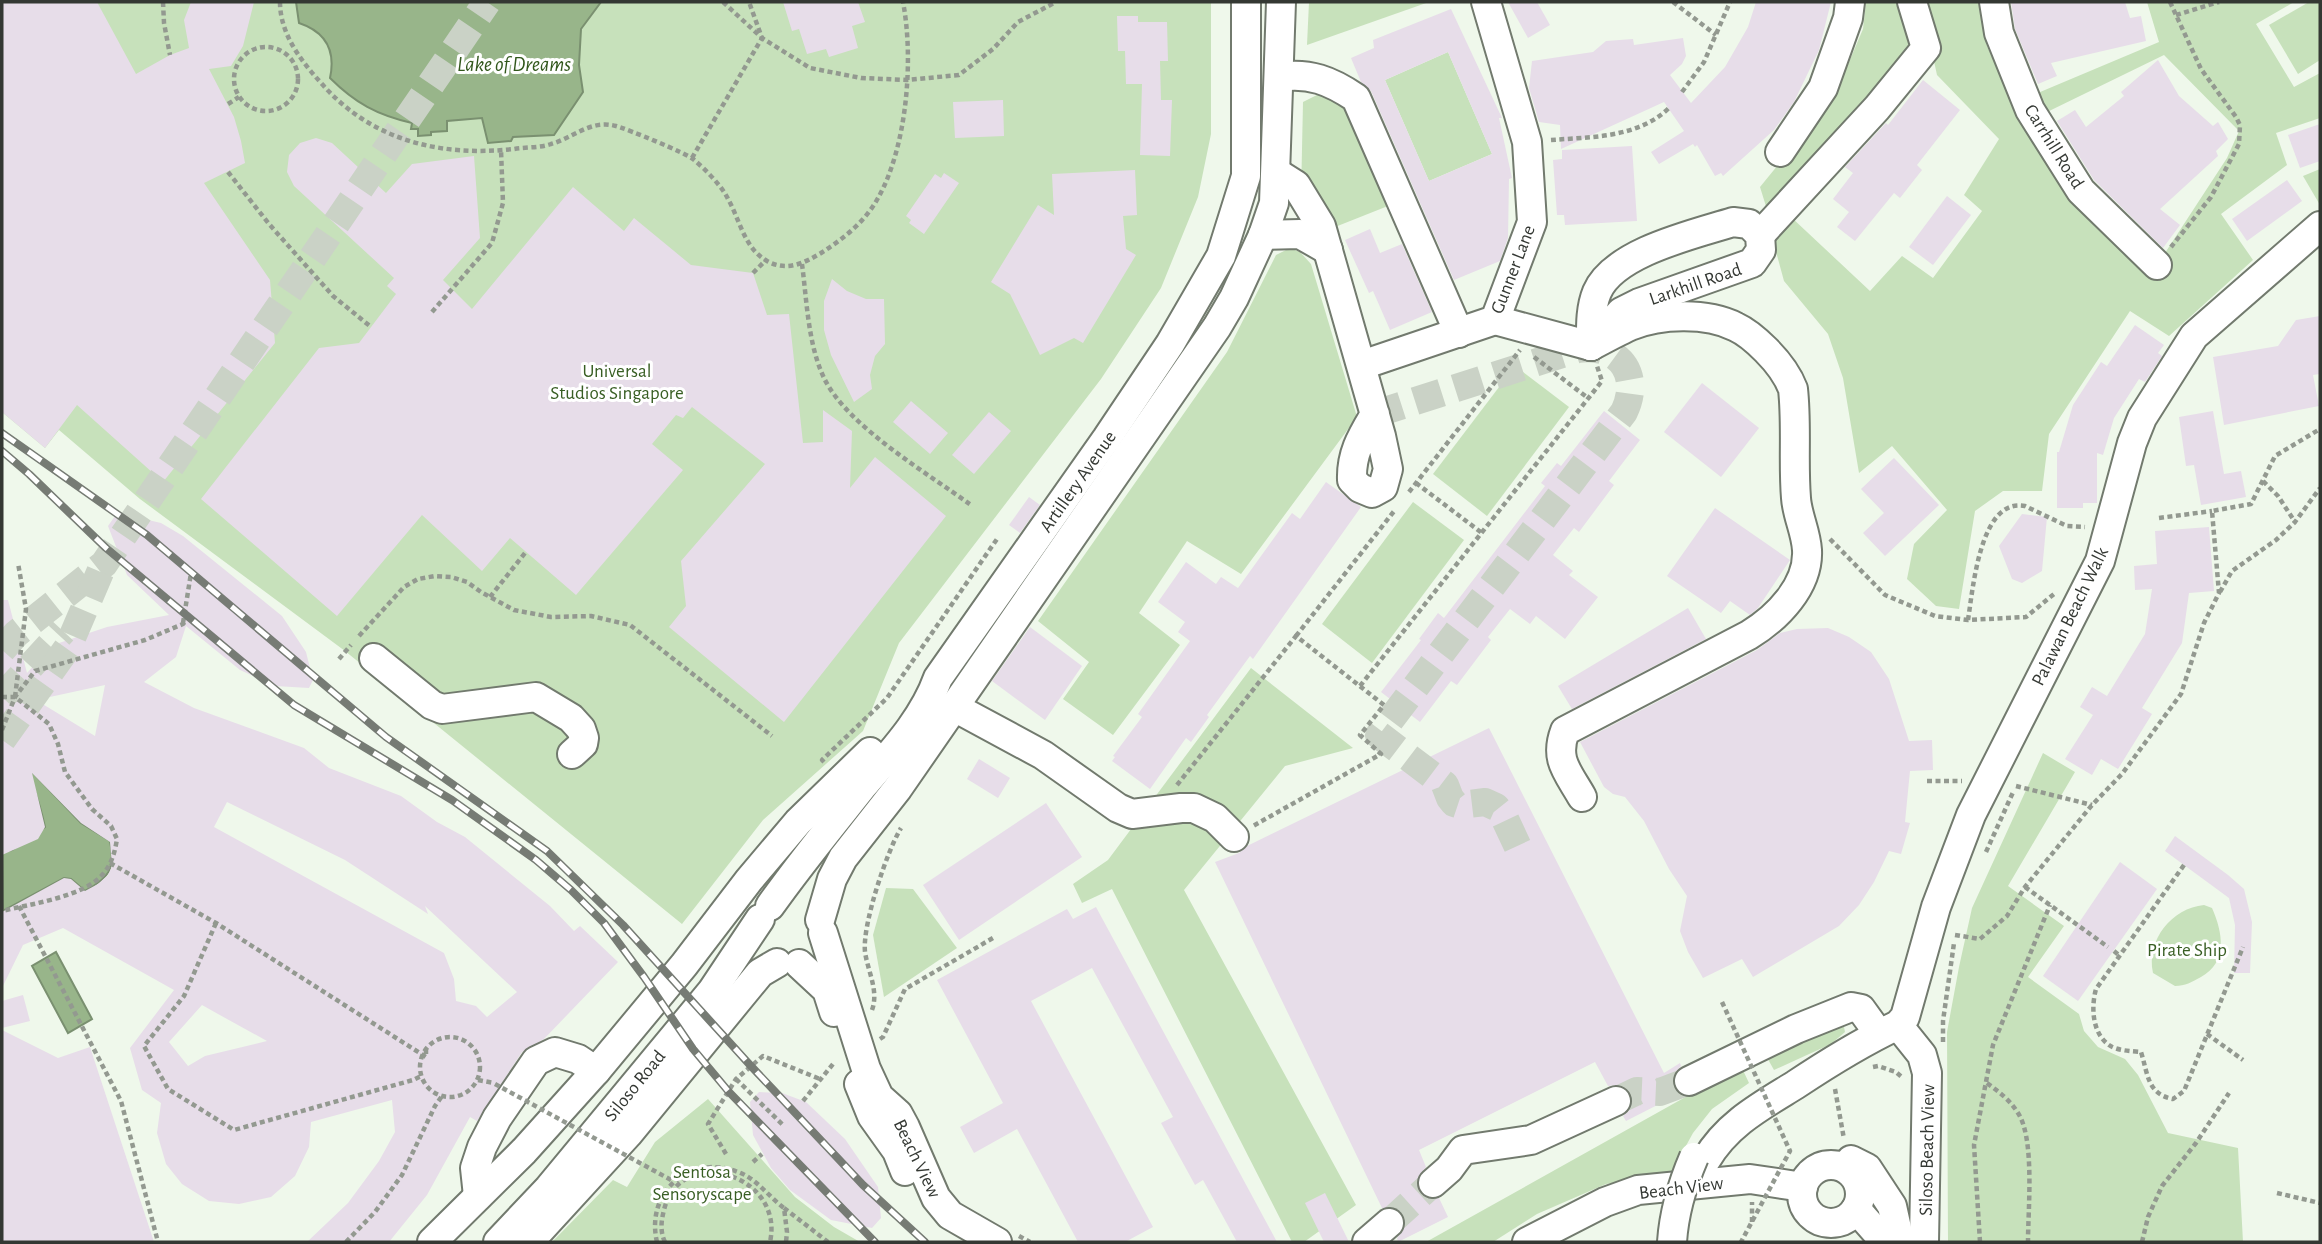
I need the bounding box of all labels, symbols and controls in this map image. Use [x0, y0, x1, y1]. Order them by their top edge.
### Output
water label: Lake of Dreams [457, 54, 571, 75]
street label: Carrhill Road [2020, 101, 2087, 192]
street label: Gunner Lane [1488, 223, 1539, 316]
street label: Larkhill Road [1647, 260, 1744, 309]
park label: Universal Studios Singapore [550, 362, 684, 403]
street label: Artillery Avenue [1036, 428, 1120, 536]
street label: Palawan Beach Walk [2029, 544, 2112, 689]
park label: Pirate Ship [2147, 941, 2227, 960]
street label: Siloso Road [601, 1047, 669, 1125]
street label: Siloso Beach View [1917, 1084, 1938, 1216]
street label: Beach View [890, 1116, 944, 1201]
park label: Sentosa Sensoryscape [652, 1163, 752, 1204]
street label: Beach View [1638, 1174, 1725, 1203]

